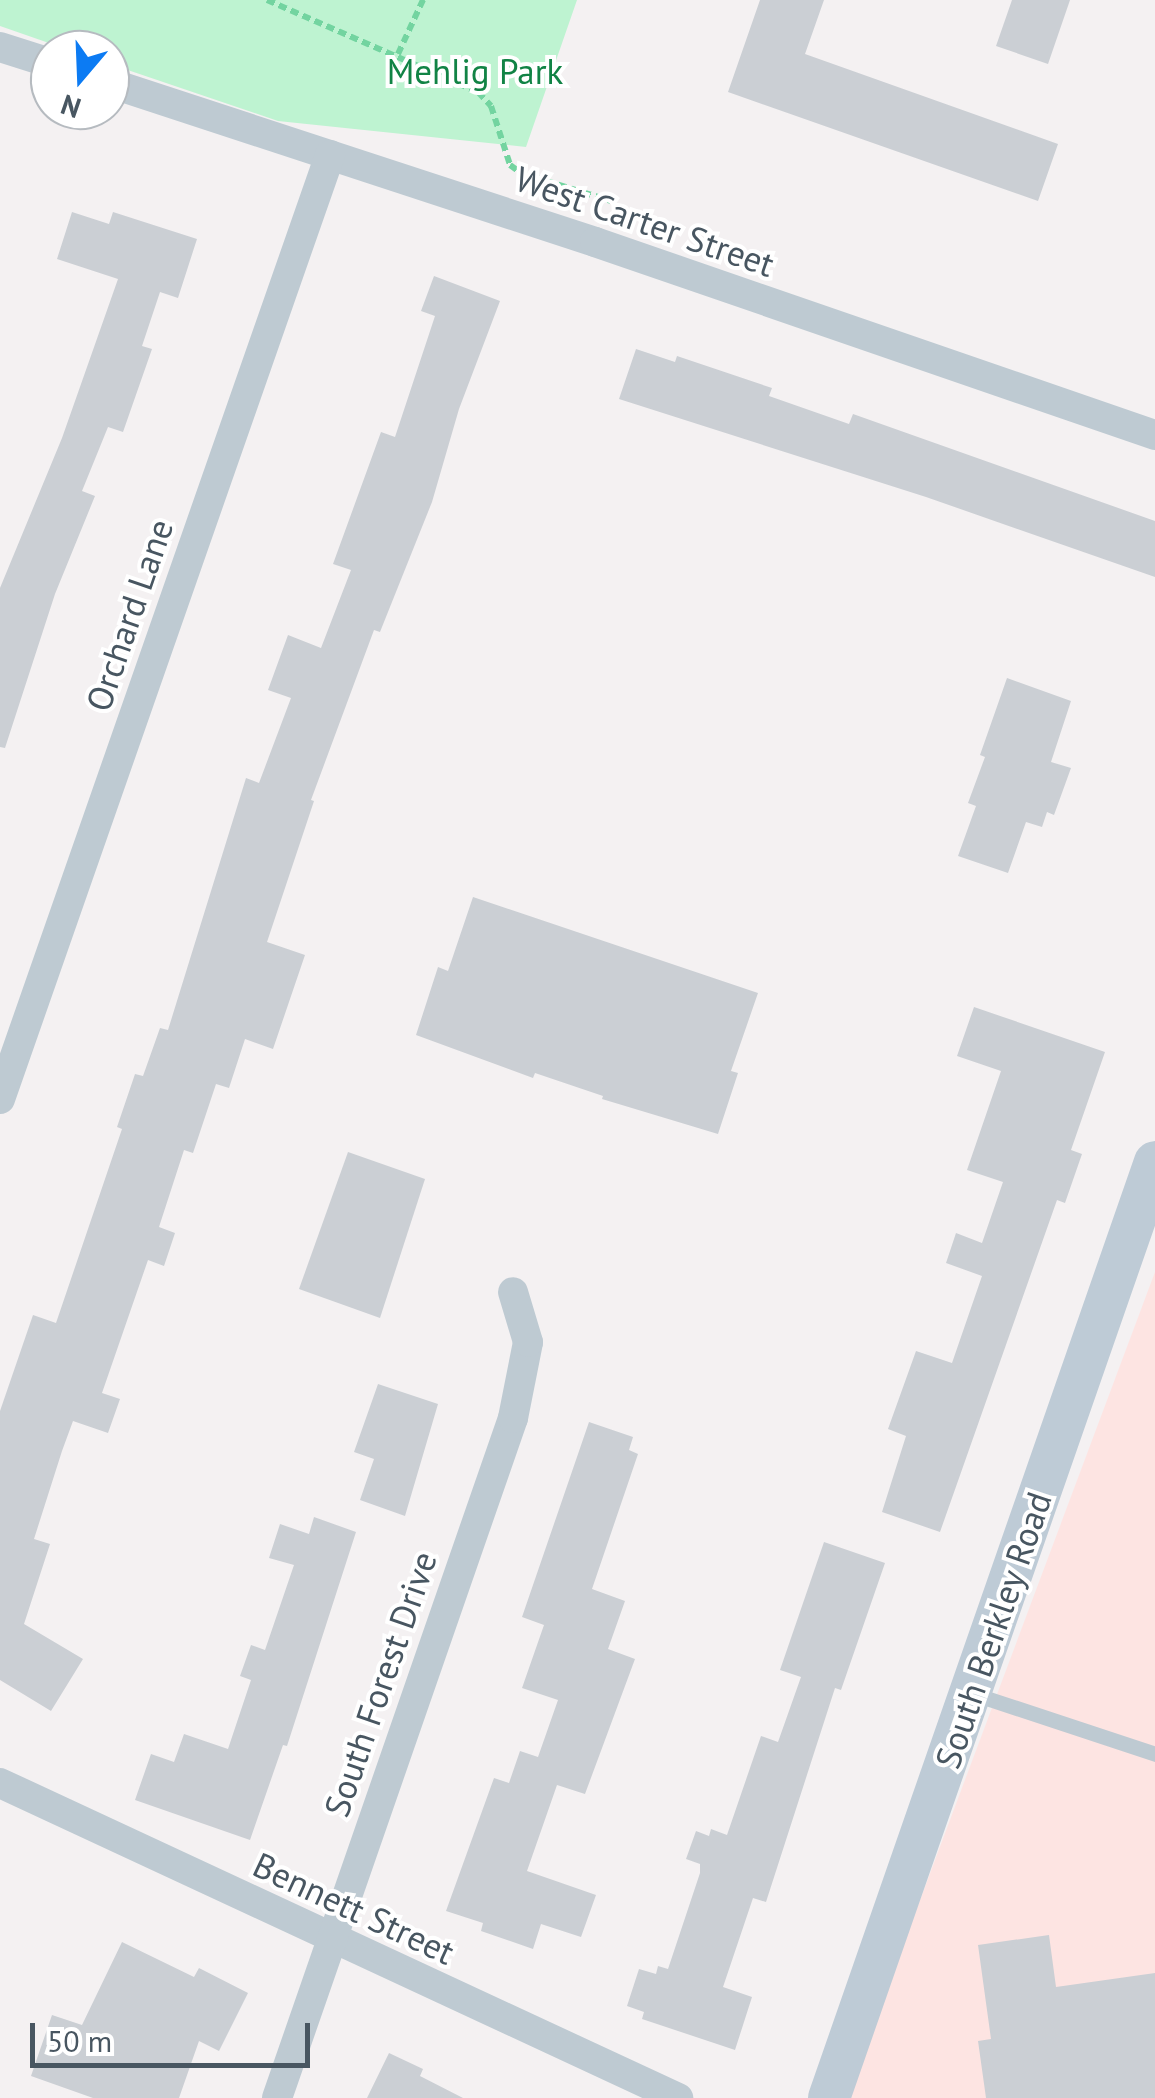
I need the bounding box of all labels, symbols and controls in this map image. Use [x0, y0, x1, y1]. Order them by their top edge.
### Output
north arrow [30, 30, 130, 130]
park label: Mehlig Park [387, 50, 563, 92]
text: N [56, 86, 85, 127]
street label: West Carter Street [510, 157, 780, 285]
street label: Orchard Lane [77, 514, 181, 716]
street label: South Berkley Road [926, 1486, 1060, 1774]
street label: South Forest Drive [315, 1546, 445, 1822]
street label: Bennett Street [247, 1843, 461, 1973]
scale bar [35, 2003, 315, 2065]
text: 50 m [47, 2021, 112, 2060]

